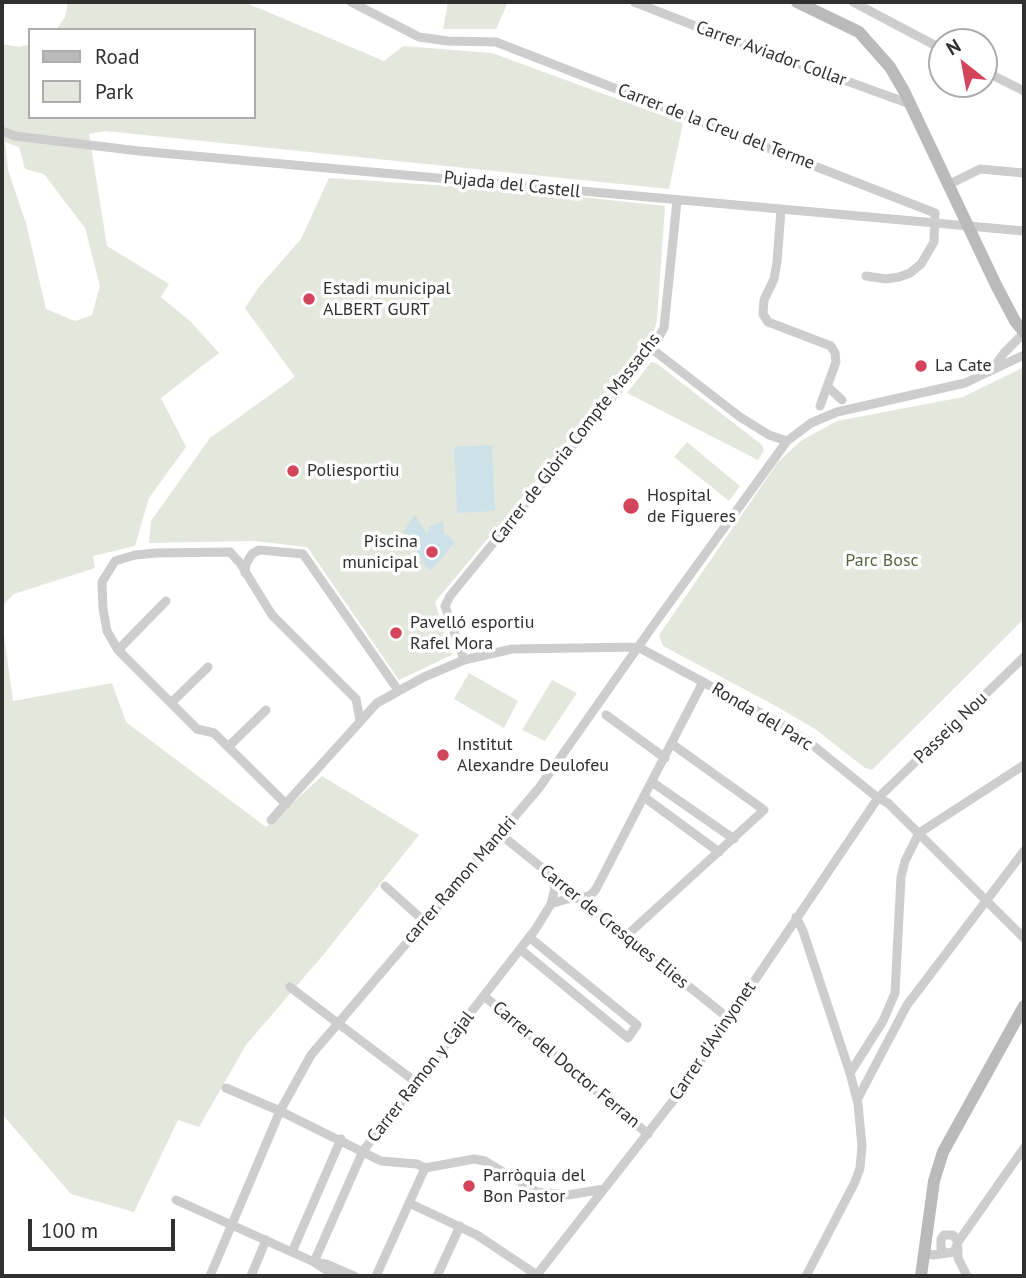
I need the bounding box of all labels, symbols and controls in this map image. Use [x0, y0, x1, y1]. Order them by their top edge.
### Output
street label: Carrer Aviador Collar [693, 17, 849, 91]
legend [28, 28, 256, 119]
north arrow [928, 28, 998, 98]
text: N [942, 33, 965, 60]
text: Road [95, 43, 139, 70]
text: Park [95, 78, 134, 105]
street label: Carrer de la Creu del Terme [614, 79, 818, 175]
street label: Pujada del Castell [443, 167, 581, 203]
place label: Estadi municipal ALBERT GURT [323, 278, 450, 320]
marker: Estadi municipal ALBERT GURT [301, 291, 317, 307]
street label: Carrer de Glòria Compte Massachs [487, 329, 665, 549]
place label: La Cate [935, 355, 992, 377]
marker: La Cate [913, 358, 929, 374]
place label: Poliesportiu [307, 460, 400, 482]
marker: Poliesportiu [285, 463, 301, 479]
place label: Hospital de Figueres [647, 485, 736, 528]
marker: Hospital de Figueres [621, 496, 641, 516]
place label: Piscina municipal [342, 531, 418, 574]
marker: Piscina municipal [424, 544, 440, 560]
park label: Parc Bosc [845, 550, 919, 572]
place label: Pavelló esportiu Rafel Mora [410, 612, 534, 654]
marker: Pavelló esportiu Rafel Mora [388, 625, 404, 641]
street label: Ronda del Parc [707, 678, 817, 756]
street label: Passeig Nou [910, 688, 992, 768]
place label: Institut Alexandre Deulofeu [457, 734, 609, 776]
marker: Institut Alexandre Deulofeu [435, 747, 451, 763]
street label: carrer Ramon Mandri [399, 812, 521, 948]
street label: Carrer de Cresques Elies [535, 860, 693, 994]
street label: Carrer d'Avinyonet [665, 977, 761, 1105]
street label: Carrer del Doctor Ferran [488, 997, 644, 1133]
street label: Carrer Ramon y Cajal [363, 1007, 479, 1147]
place label: Parròquia del Bon Pastor [483, 1165, 585, 1208]
marker: Parròquia del Bon Pastor [461, 1178, 477, 1194]
scale bar [32, 1204, 178, 1248]
text: 100 m [41, 1217, 98, 1244]

